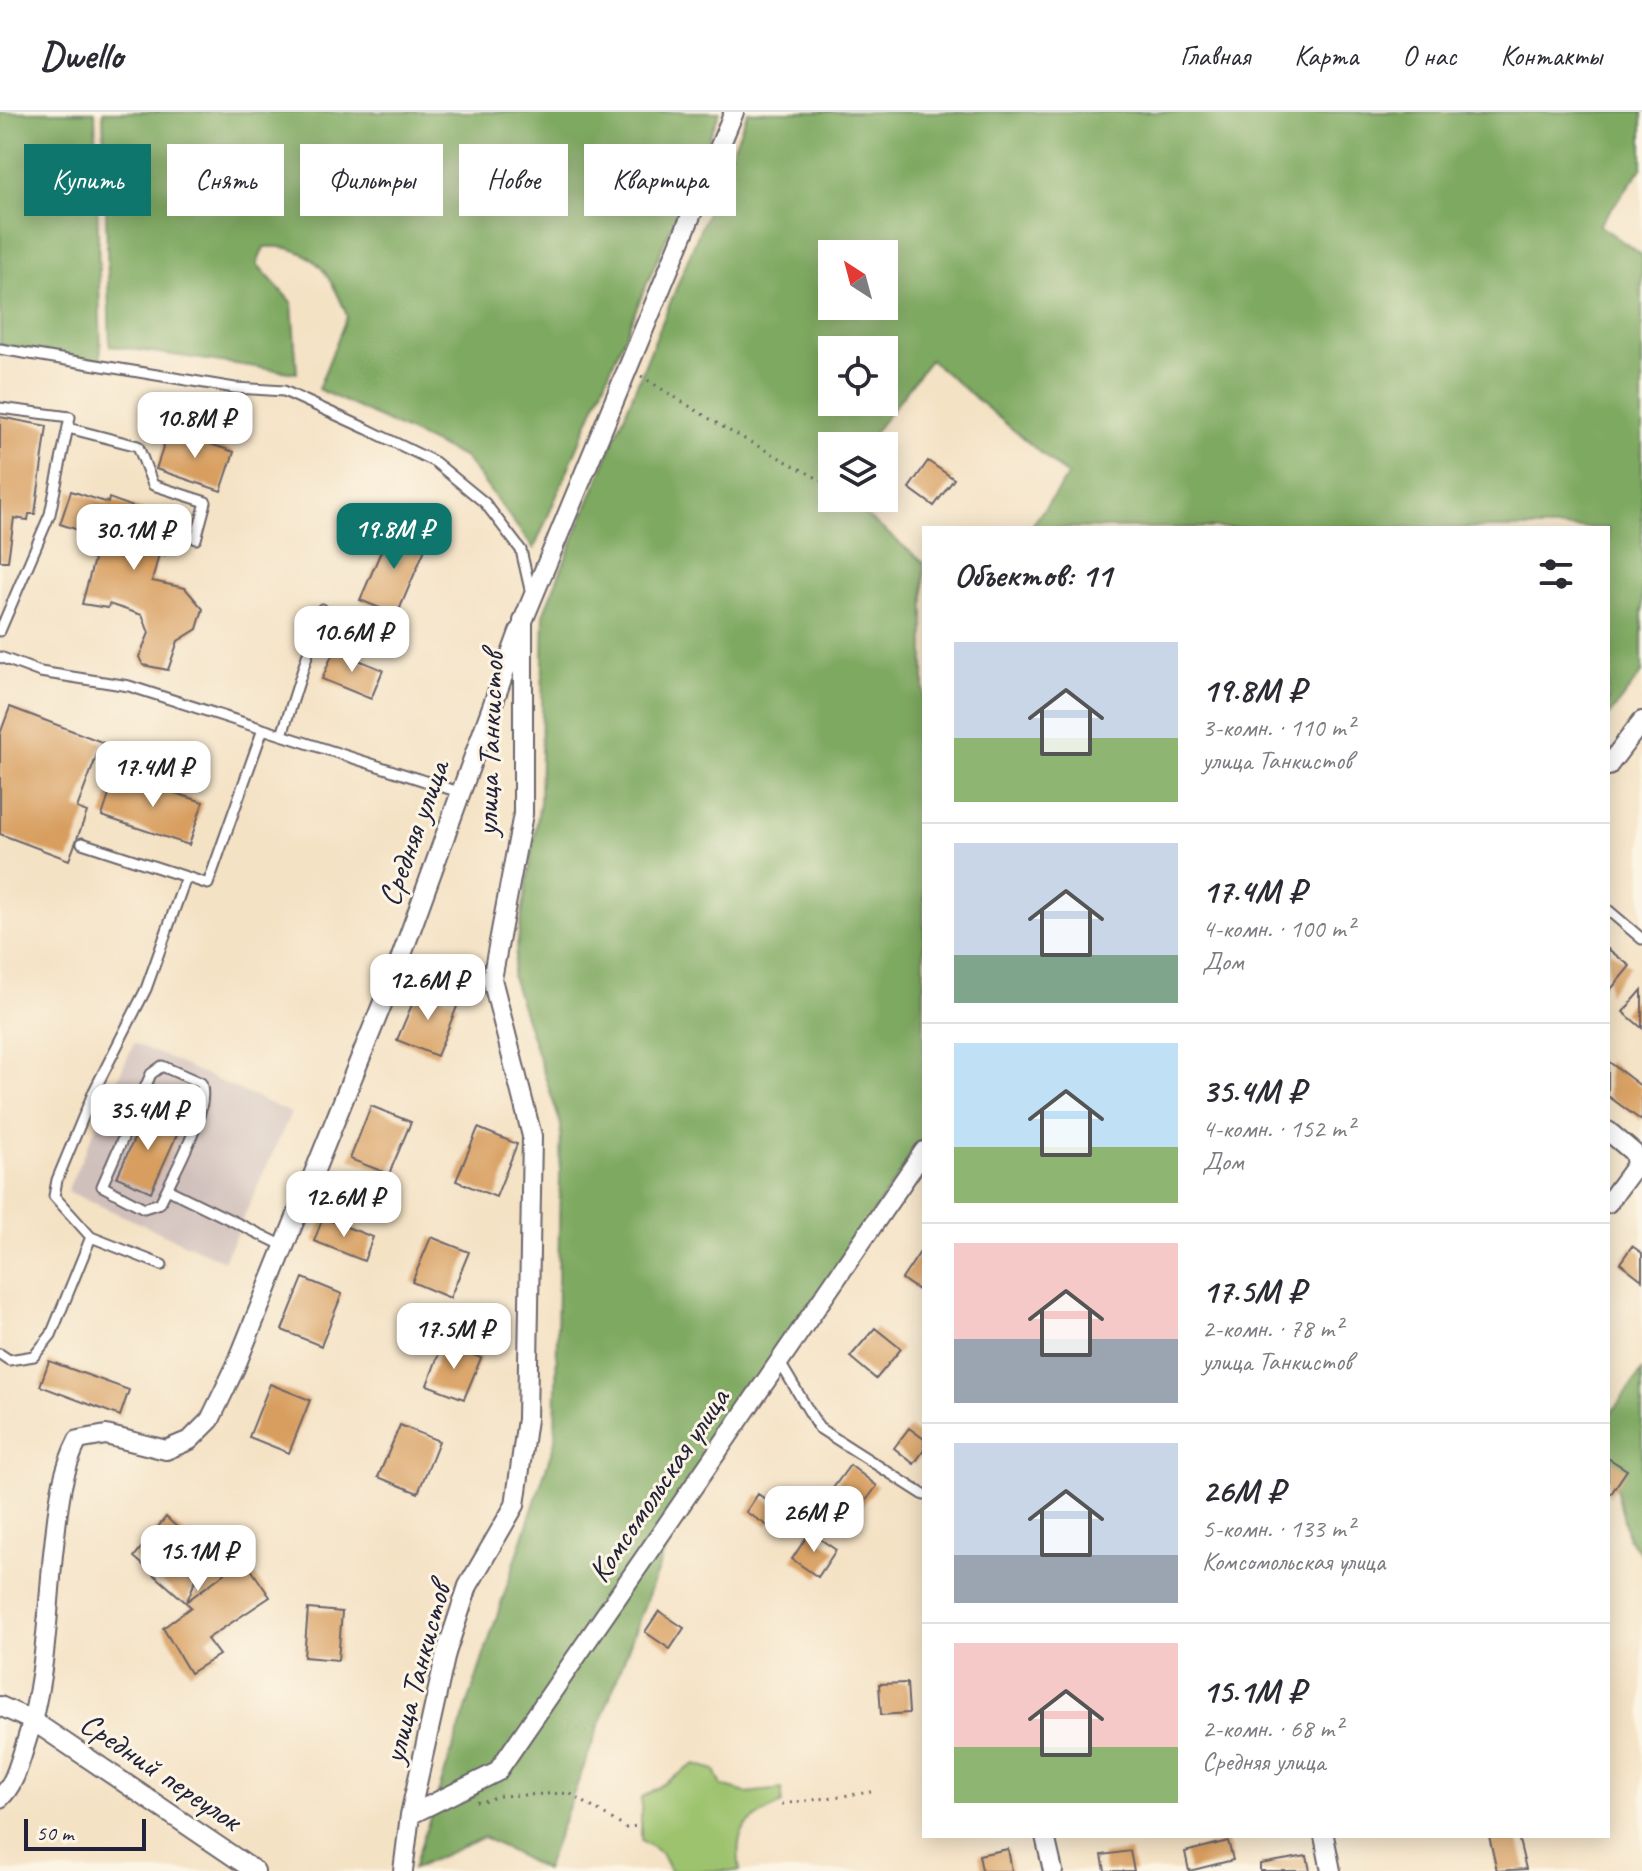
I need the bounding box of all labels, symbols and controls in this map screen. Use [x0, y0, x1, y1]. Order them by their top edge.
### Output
text: Dwello [40, 32, 123, 79]
text: Главная [1180, 38, 1250, 73]
text: Карта [1294, 38, 1358, 73]
text: О нас [1402, 38, 1456, 73]
text: Контакты [1500, 38, 1602, 73]
chip: Купить [24, 144, 151, 216]
chip: Снять [167, 144, 284, 216]
chip: Фильтры [300, 144, 443, 216]
chip: Новое [459, 144, 568, 216]
chip: Квартира [584, 144, 736, 216]
north arrow [818, 240, 898, 320]
map controls [818, 240, 898, 512]
button: locate [818, 336, 898, 416]
pin: 10.8M ₽ [121, 392, 269, 460]
text: 10.8M ₽ [156, 401, 234, 434]
button: layers [818, 432, 898, 512]
pin: 19.8M ₽ [320, 503, 468, 571]
pin: 30.1M ₽ [60, 504, 208, 572]
text: 19.8M ₽ [355, 512, 433, 545]
text: 30.1M ₽ [95, 513, 173, 546]
icon: filters [1534, 552, 1578, 596]
text: Объектов: 11 [954, 553, 1112, 596]
pin: 10.6M ₽ [278, 606, 426, 674]
text: 10.6M ₽ [312, 615, 392, 648]
street label: улица Танкистов [466, 644, 513, 839]
text: 19.8M ₽ [1202, 668, 1305, 711]
icon: home [1018, 674, 1114, 770]
text: 3-комн. · 110 m² [1202, 711, 1354, 744]
pin: 17.4M ₽ [79, 741, 227, 809]
text: улица Танкистов [1202, 744, 1352, 777]
text: 17.4M ₽ [114, 750, 192, 783]
street label: Средняя улица [368, 752, 460, 911]
text: 17.4M ₽ [1202, 869, 1305, 912]
icon: home [1018, 875, 1114, 971]
text: 4-комн. · 100 m² [1202, 912, 1354, 945]
text: Дом [1202, 945, 1244, 978]
pin: 12.6M ₽ [354, 954, 502, 1022]
text: 12.6M ₽ [388, 963, 468, 996]
text: 35.4M ₽ [1202, 1069, 1305, 1112]
icon: home [1018, 1075, 1114, 1171]
pin: 35.4M ₽ [74, 1084, 222, 1152]
text: 35.4M ₽ [109, 1093, 187, 1126]
text: 4-комн. · 152 m² [1202, 1112, 1354, 1145]
text: Дом [1202, 1145, 1244, 1178]
pin: 12.6M ₽ [270, 1171, 418, 1239]
text: 12.6M ₽ [304, 1180, 384, 1213]
text: 17.5M ₽ [1202, 1269, 1305, 1312]
icon: home [1018, 1275, 1114, 1371]
pin: 17.5M ₽ [380, 1303, 528, 1371]
text: 17.5M ₽ [415, 1312, 493, 1345]
text: 2-комн. · 78 m² [1202, 1312, 1342, 1345]
text: улица Танкистов [1202, 1345, 1352, 1378]
street label: Комсомольская улица [578, 1379, 740, 1590]
text: 26M ₽ [1202, 1469, 1284, 1512]
icon: home [1018, 1475, 1114, 1571]
pin: 26M ₽ [758, 1486, 870, 1554]
text: 26M ₽ [783, 1495, 845, 1528]
text: 5-комн. · 133 m² [1202, 1512, 1354, 1545]
pin: 15.1M ₽ [124, 1525, 272, 1593]
text: 15.1M ₽ [159, 1534, 237, 1567]
text: Комсомольская улица [1202, 1545, 1385, 1578]
street label: улица Танкистов [372, 1572, 462, 1769]
text: 15.1M ₽ [1202, 1669, 1305, 1712]
icon: home [1018, 1675, 1114, 1771]
street label: Средний переулок [72, 1703, 252, 1842]
text: 2-комн. · 68 m² [1202, 1712, 1342, 1745]
text: Средняя улица [1202, 1745, 1325, 1778]
scale bar [24, 1815, 146, 1851]
text: 50 m [36, 1819, 73, 1847]

